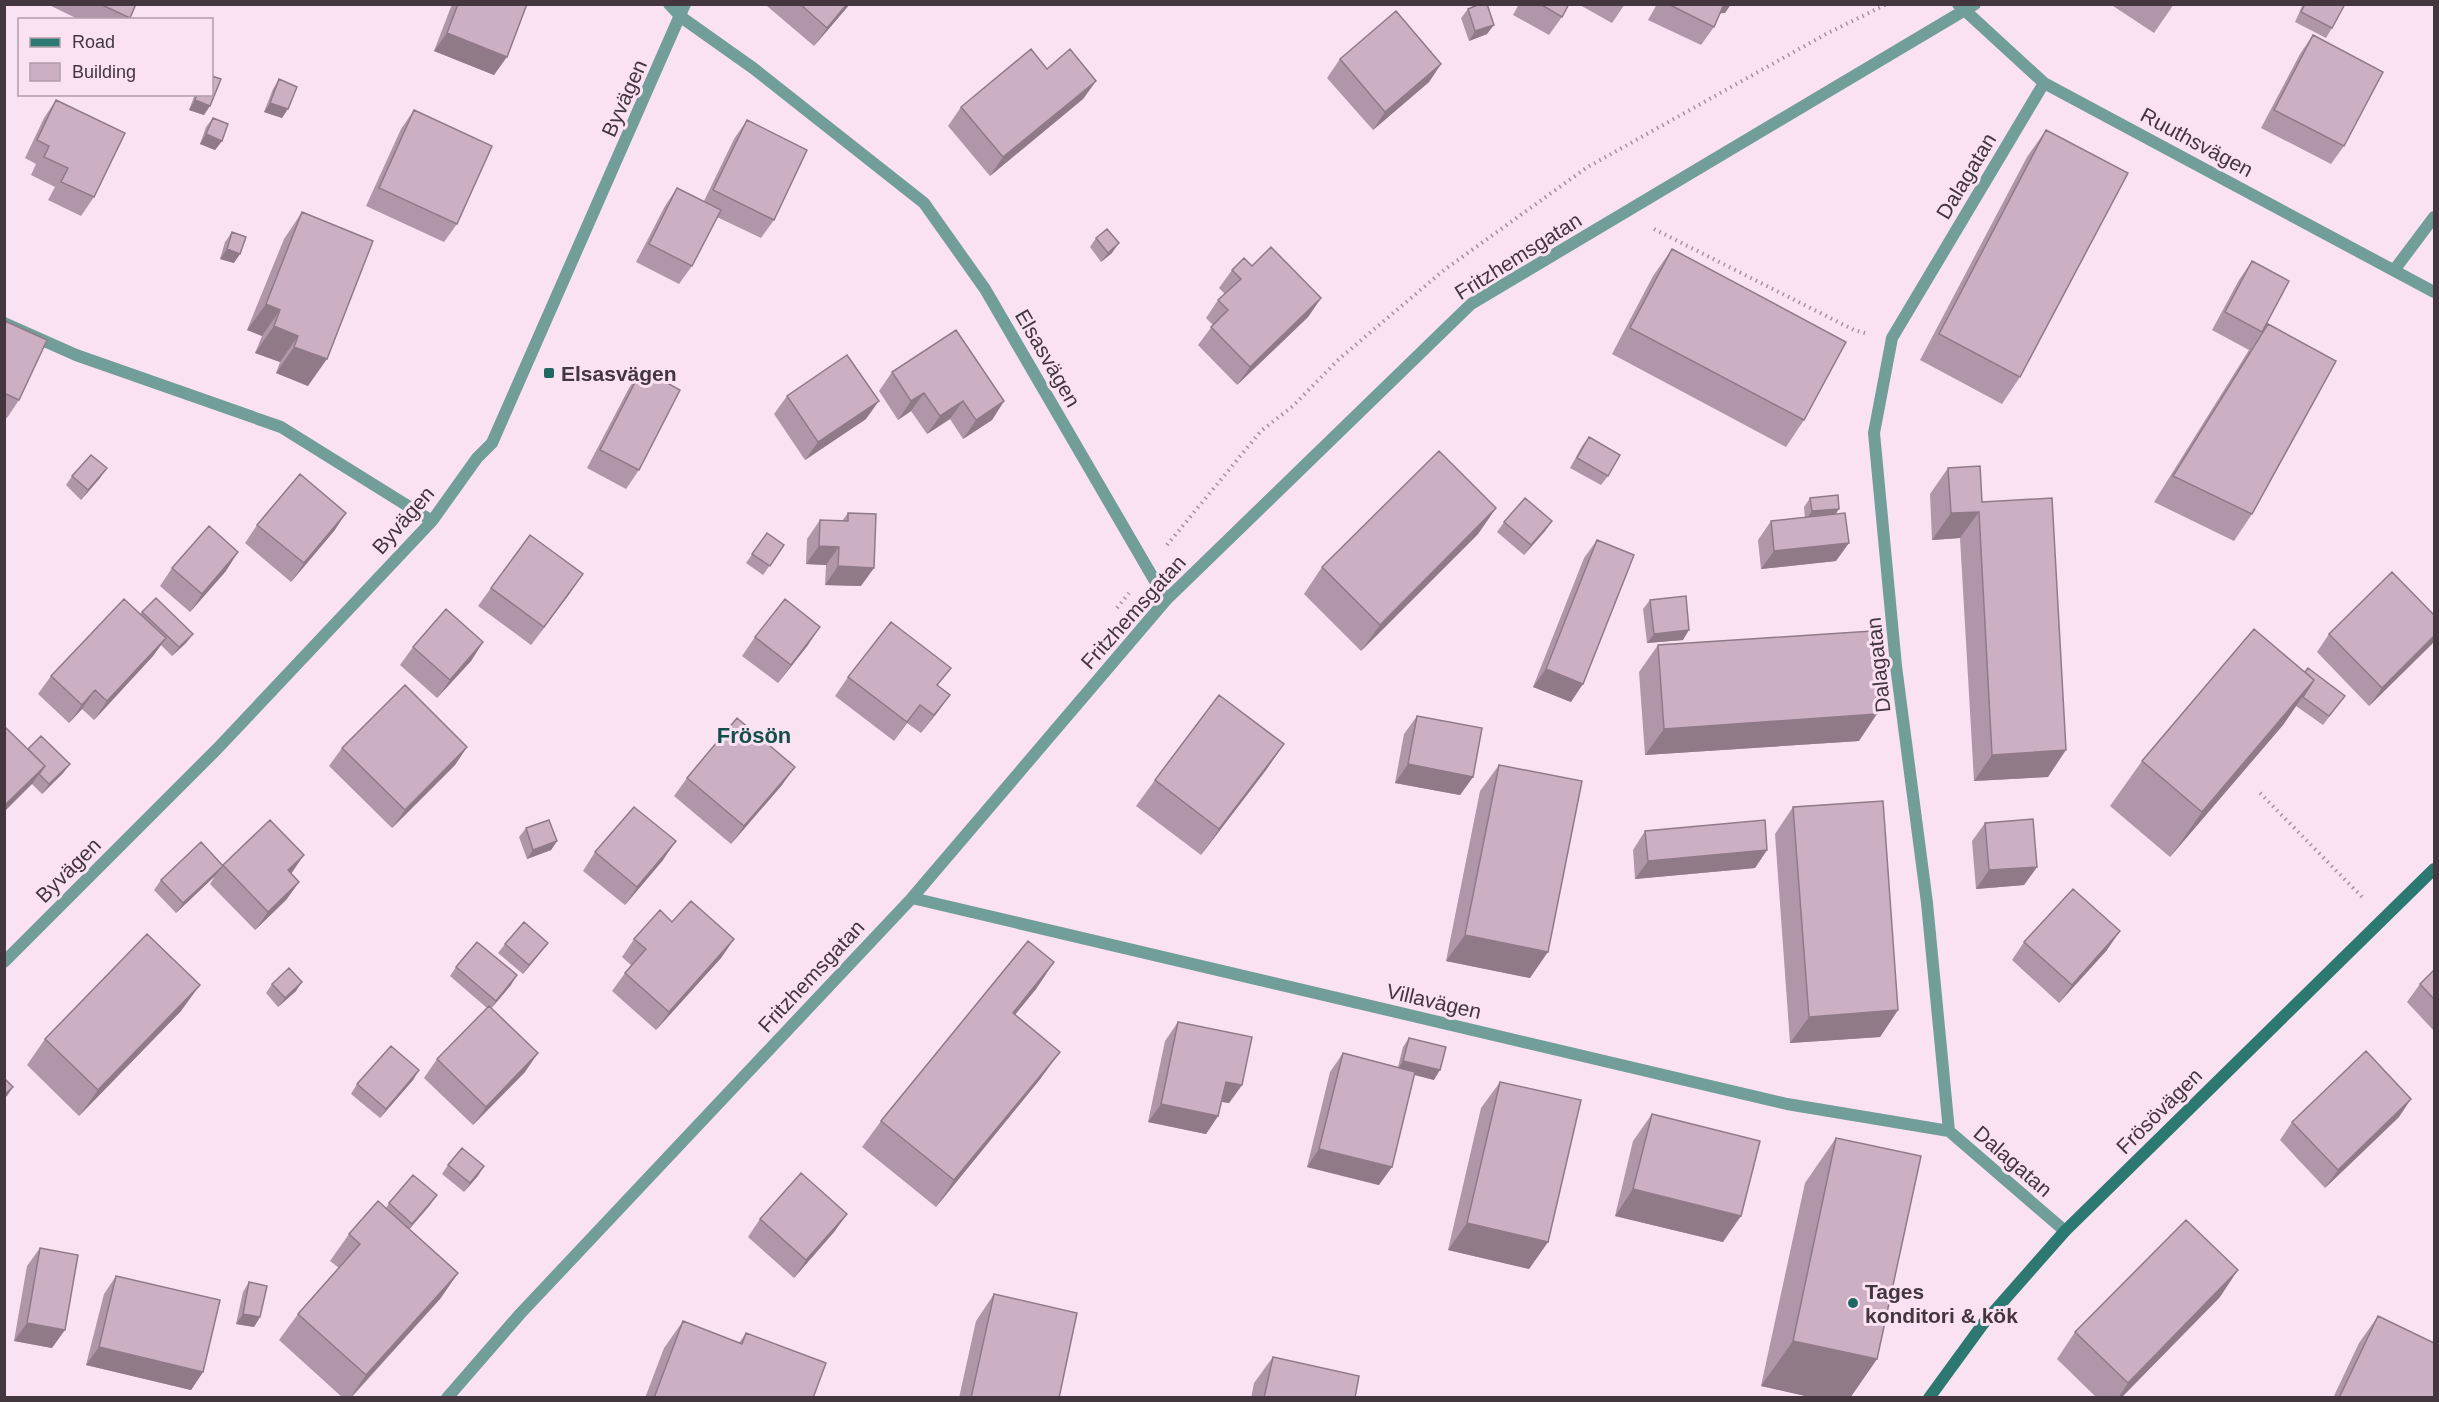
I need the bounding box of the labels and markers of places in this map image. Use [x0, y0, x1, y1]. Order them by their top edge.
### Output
place label: Elsasvägen [561, 362, 677, 385]
marker: Elsasvägen [542, 366, 556, 380]
place label: Tages konditori & kök [1865, 1280, 2018, 1327]
marker: Tages konditori & kök [1846, 1296, 1860, 1310]

